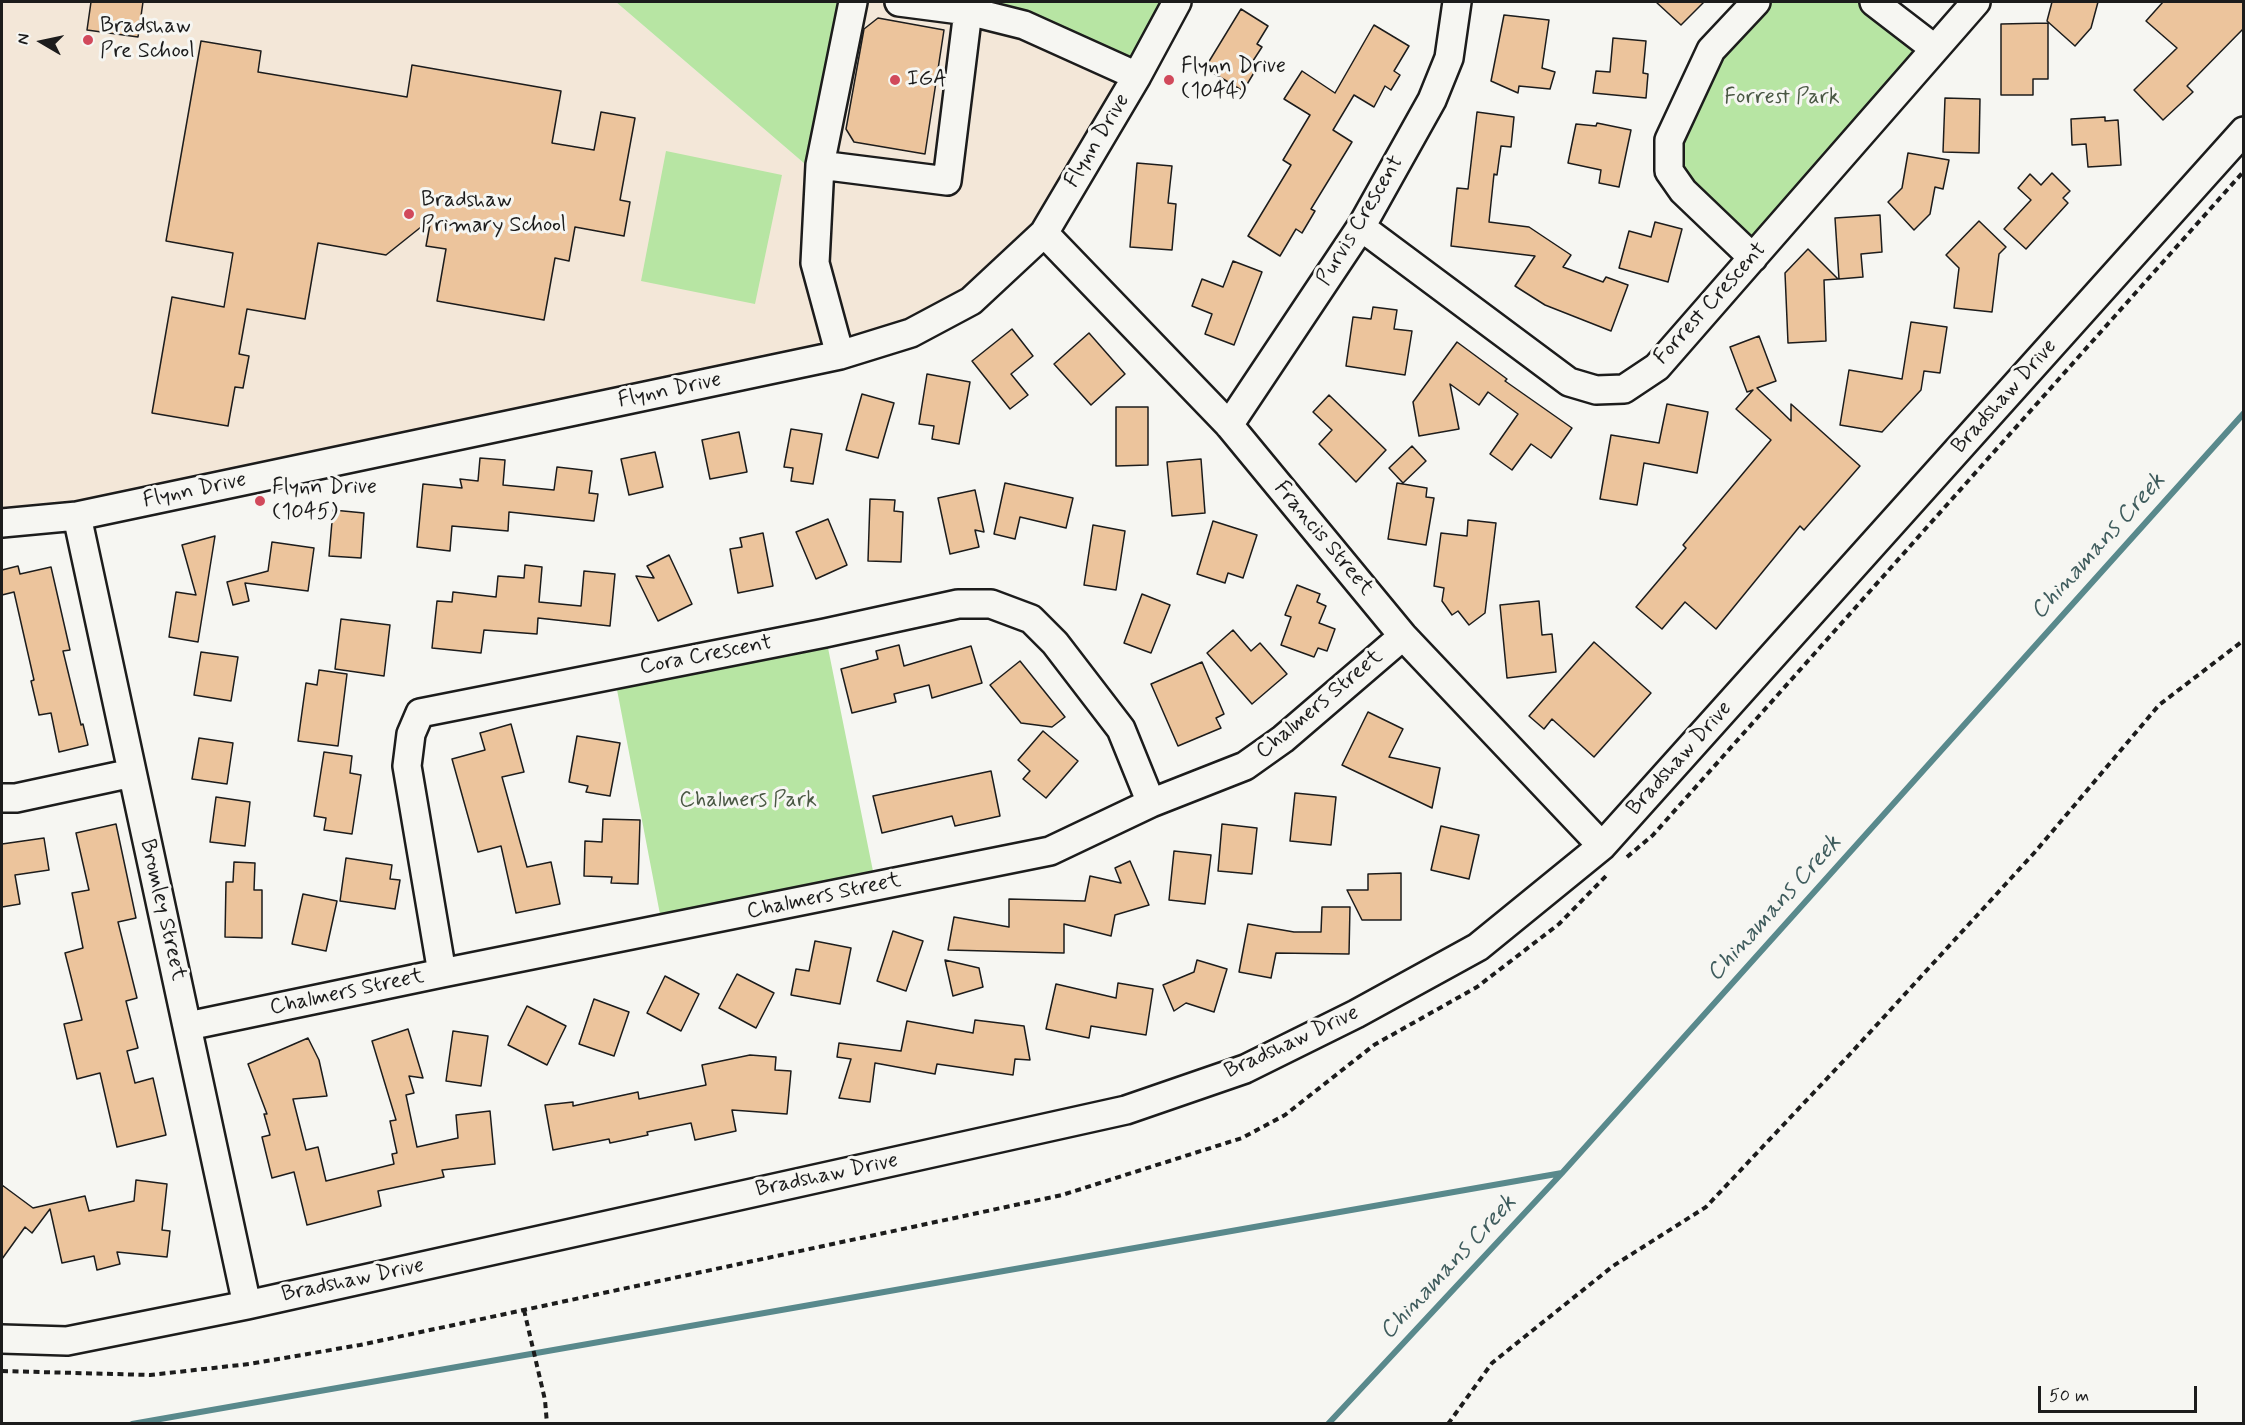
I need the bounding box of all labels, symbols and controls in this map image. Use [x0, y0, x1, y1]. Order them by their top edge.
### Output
north arrow [12, 12, 72, 72]
place label: Bradshaw Pre School [100, 14, 195, 66]
text: N [13, 32, 35, 46]
marker: Bradshaw Pre School [81, 33, 95, 47]
place label: Flynn Drive (1044) [1181, 54, 1286, 106]
place label: IGA [907, 67, 947, 93]
marker: IGA [888, 73, 902, 87]
marker: Flynn Drive (1044) [1162, 73, 1176, 87]
park label: Forrest Park [1724, 85, 1840, 111]
street label: Flynn Drive [1060, 89, 1136, 193]
street label: Purvis Crescent [1312, 151, 1410, 291]
place label: Bradshaw Primary School [421, 188, 566, 240]
marker: Bradshaw Primary School [402, 207, 416, 221]
street label: Forrest Crescent [1649, 237, 1773, 371]
street label: Bradshaw Drive [1947, 334, 2063, 460]
street label: Flynn Drive [616, 367, 724, 415]
street label: Flynn Drive [141, 467, 249, 515]
water label: Chinamans Creek [2025, 468, 2173, 626]
place label: Flynn Drive (1045) [272, 475, 377, 526]
street label: Francis Street [1267, 476, 1379, 602]
marker: Flynn Drive (1045) [253, 494, 267, 508]
street label: Cora Crescent [637, 630, 775, 682]
street label: Chalmers Street [1251, 644, 1389, 766]
street label: Bradshaw Drive [1622, 696, 1738, 822]
park label: Chalmers Park [679, 788, 817, 814]
water label: Chinamans Creek [1701, 830, 1849, 988]
street label: Bromley Street [133, 837, 191, 983]
street label: Chalmers Street [744, 868, 904, 926]
street label: Chalmers Street [267, 964, 427, 1022]
street label: Bradshaw Drive [1221, 1000, 1363, 1086]
street label: Bradshaw Drive [753, 1148, 901, 1204]
water label: Chinamans Creek [1374, 1190, 1524, 1346]
street label: Bradshaw Drive [279, 1253, 427, 1309]
scale bar [2041, 1374, 2200, 1412]
text: 50 m [2049, 1384, 2089, 1408]

